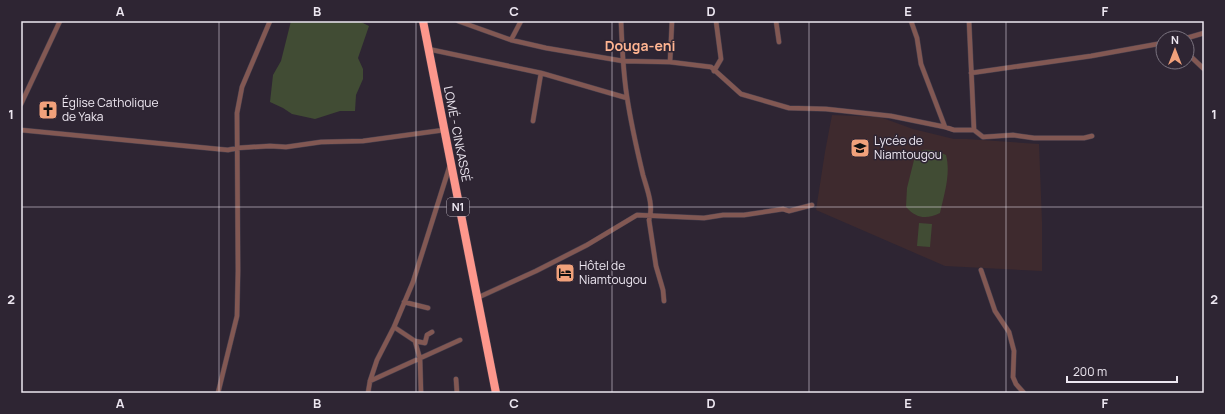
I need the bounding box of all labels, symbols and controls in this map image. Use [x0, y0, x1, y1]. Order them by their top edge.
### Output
text: A [116, 2, 125, 20]
text: B [313, 2, 321, 20]
text: C [509, 2, 519, 20]
text: D [706, 2, 716, 20]
text: E [904, 2, 912, 20]
text: F [1102, 2, 1109, 20]
north arrow [1155, 30, 1195, 70]
text: N [1171, 32, 1179, 47]
district label: Douga-eni [605, 36, 675, 55]
street label: LOMÉ - CINKASSÉ [440, 85, 475, 183]
place label: Église Catholique de Yaka [62, 94, 158, 125]
church icon: Église Catholique de Yaka [37, 99, 59, 121]
text: 1 [8, 105, 14, 123]
text: 1 [1211, 105, 1217, 123]
place label: Lycée de Niamtougou [874, 132, 942, 163]
school or university icon: Lycée de Niamtougou [849, 137, 871, 159]
road number: N1 [447, 198, 469, 216]
place label: Hôtel de Niamtougou [579, 257, 647, 288]
hotel icon: Hôtel de Niamtougou [554, 262, 576, 284]
text: 2 [7, 290, 15, 308]
text: 2 [1210, 290, 1218, 308]
scale bar [1067, 358, 1177, 384]
text: 200 m [1073, 363, 1107, 380]
text: A [116, 394, 125, 412]
text: B [313, 394, 321, 412]
text: C [509, 394, 519, 412]
text: D [706, 394, 716, 412]
text: E [904, 394, 912, 412]
text: F [1102, 394, 1109, 412]

